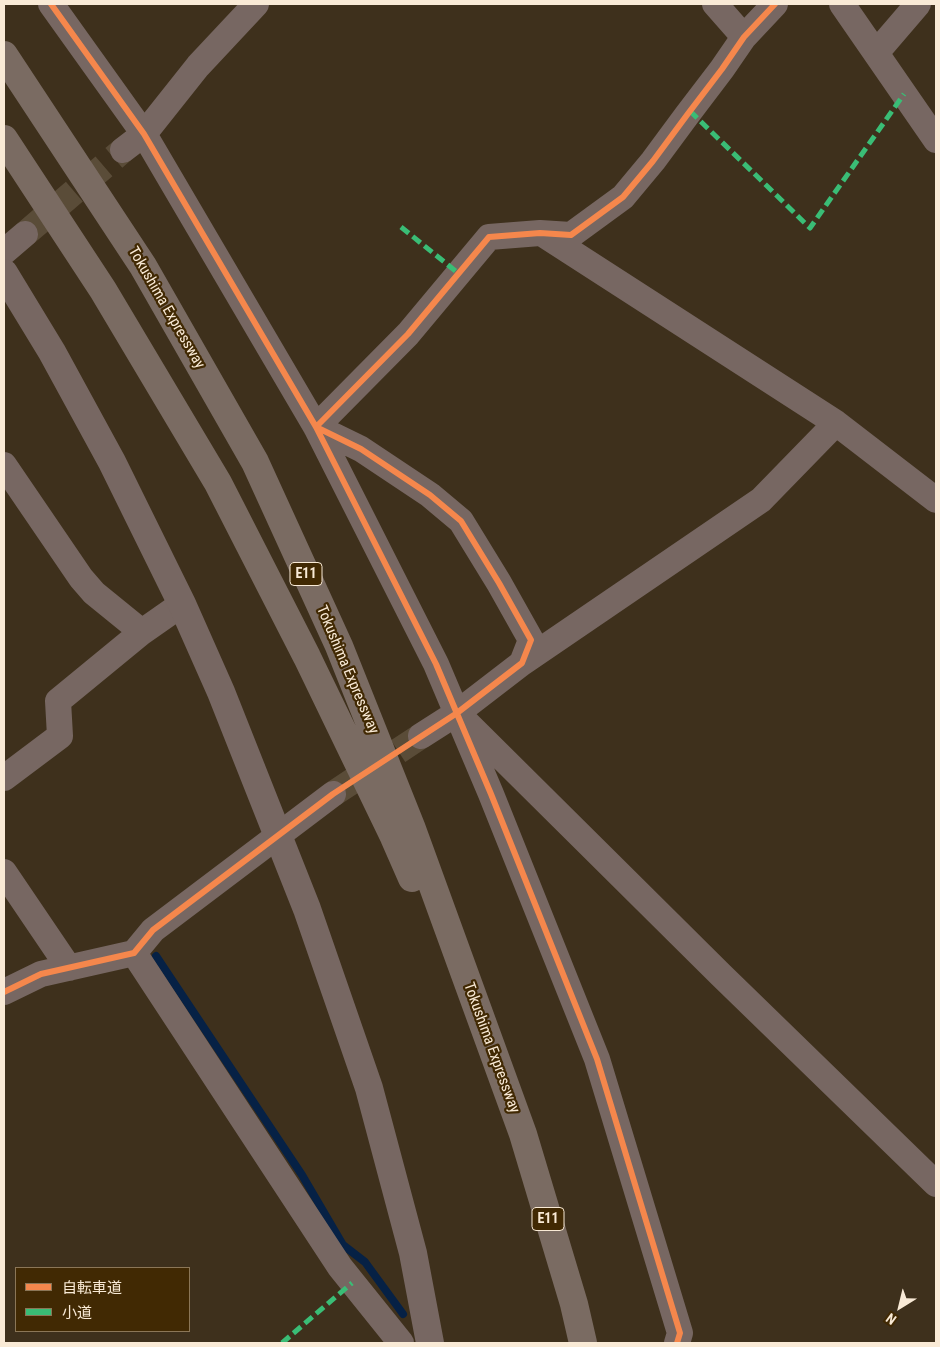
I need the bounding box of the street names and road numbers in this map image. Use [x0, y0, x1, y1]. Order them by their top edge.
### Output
street label: Tokushima Expressway [124, 244, 208, 372]
road number: E11 [290, 562, 322, 586]
street label: Tokushima Expressway [312, 603, 382, 737]
street label: Tokushima Expressway [459, 980, 523, 1116]
road number: E11 [532, 1208, 564, 1230]

